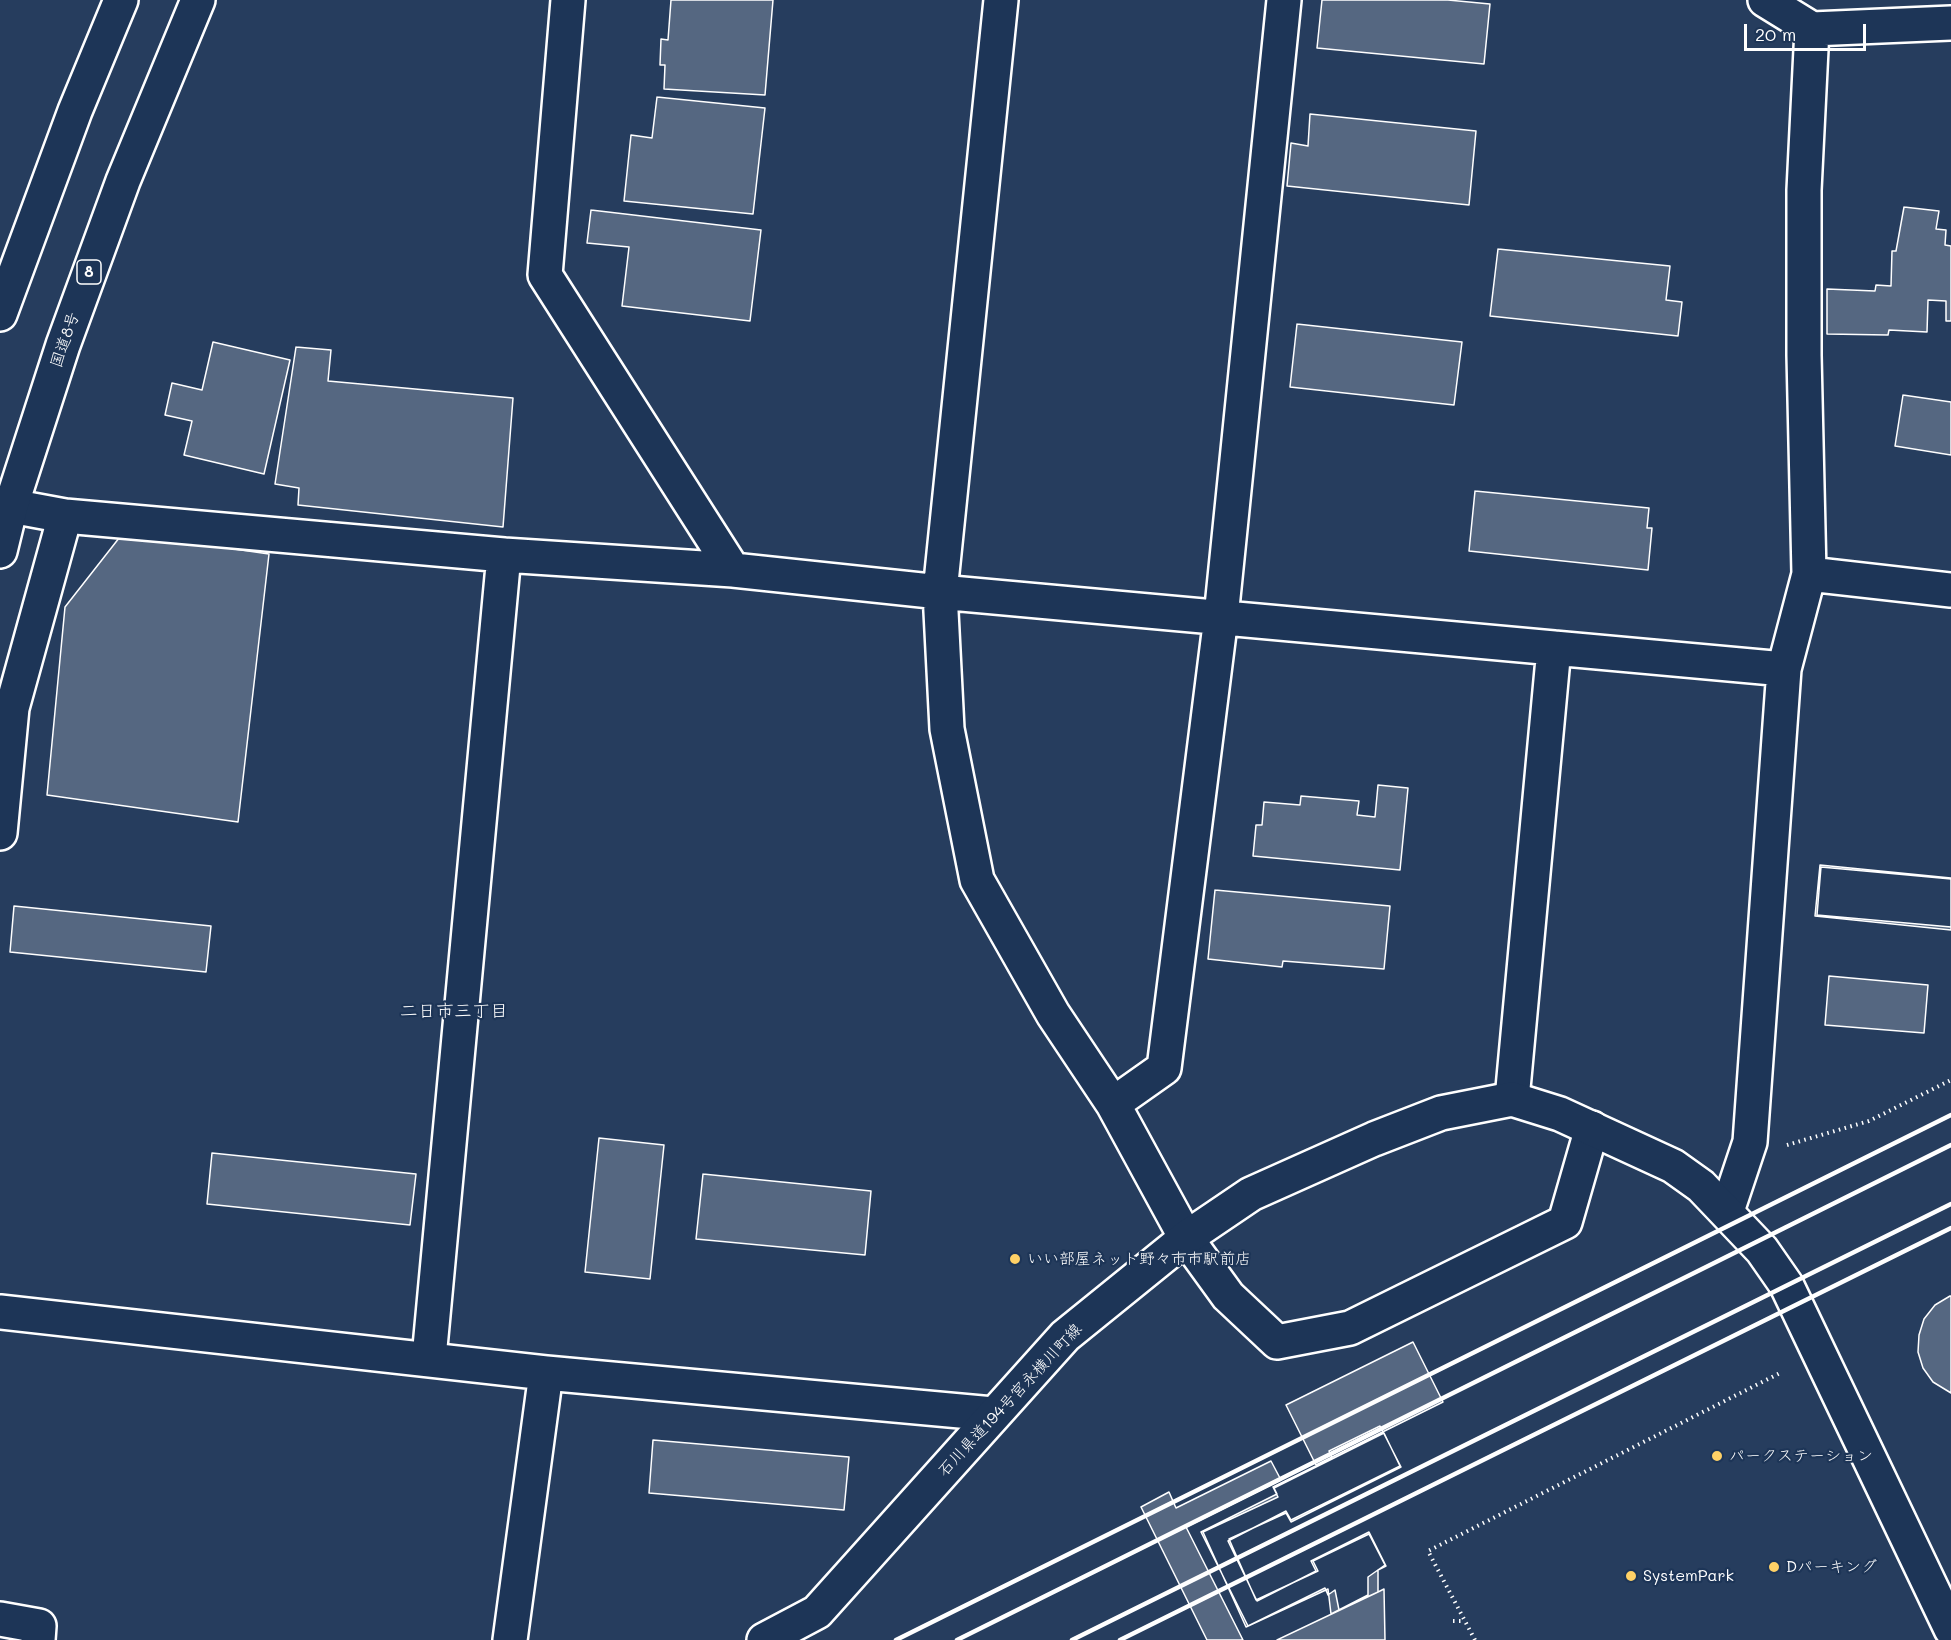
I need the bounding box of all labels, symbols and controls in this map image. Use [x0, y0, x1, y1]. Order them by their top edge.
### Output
scale bar [1747, 12, 1868, 50]
text: 20 m [1755, 22, 1796, 46]
road number: 8 [77, 260, 101, 284]
street label: 国道8号 [47, 310, 83, 370]
district label: 二日市三丁目 [400, 1000, 508, 1022]
place label: いい部屋ネット野々市市駅前店 [1027, 1249, 1251, 1269]
marker: いい部屋ネット野々市市駅前店 [1008, 1252, 1022, 1266]
street label: 石川県道194号宮永横川町線 [934, 1320, 1086, 1480]
place label: パークステーション [1729, 1446, 1873, 1466]
marker: パークステーション [1710, 1449, 1724, 1463]
place label: Dパーキング [1786, 1557, 1877, 1577]
marker: Dパーキング [1767, 1560, 1781, 1574]
place label: SystemPark [1643, 1566, 1734, 1586]
marker: SystemPark [1624, 1569, 1638, 1583]

